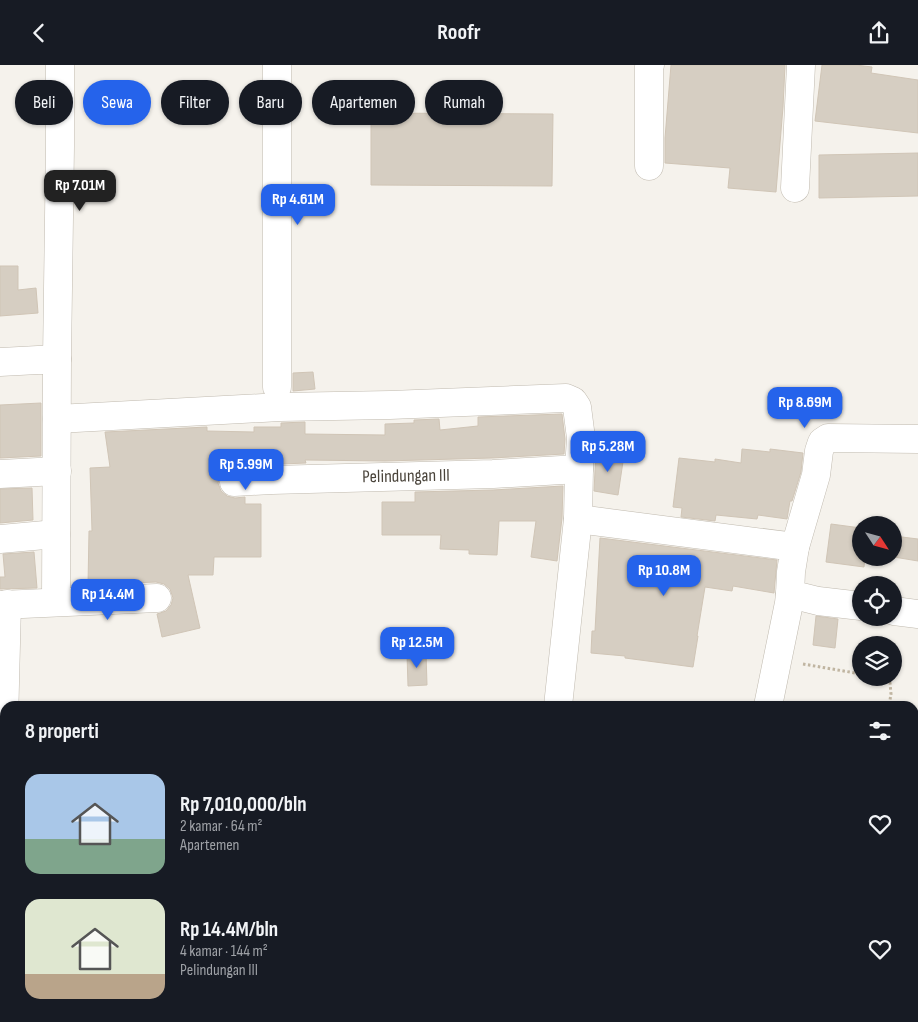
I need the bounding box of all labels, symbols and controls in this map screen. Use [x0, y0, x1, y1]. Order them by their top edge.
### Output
icon: back [25, 19, 53, 47]
text: Roofr [437, 19, 481, 46]
icon: share [865, 19, 893, 47]
chip: Beli [15, 80, 73, 125]
chip: Sewa [83, 80, 151, 125]
chip: Filter [161, 80, 229, 125]
chip: Baru [239, 80, 302, 125]
chip: Apartemen [312, 80, 415, 125]
chip: Rumah [425, 80, 503, 125]
pin: Rp 7.01M [28, 169, 132, 212]
text: Rp 7.01M [55, 176, 105, 195]
pin: Rp 4.61M [246, 184, 350, 226]
text: Rp 4.61M [272, 190, 324, 209]
pin: Rp 8.69M [753, 387, 857, 429]
text: Rp 8.69M [778, 393, 832, 412]
pin: Rp 5.28M [556, 431, 660, 473]
text: Rp 5.28M [582, 437, 634, 456]
pin: Rp 5.99M [194, 449, 298, 491]
text: Rp 5.99M [220, 455, 272, 474]
street label: Pelindungan III [362, 465, 450, 487]
north arrow [852, 516, 902, 566]
map controls [852, 516, 902, 686]
pin: Rp 10.8M [612, 555, 716, 597]
text: Rp 10.8M [638, 561, 690, 580]
button: locate [852, 576, 902, 626]
pin: Rp 14.4M [56, 579, 160, 621]
text: Rp 14.4M [82, 585, 134, 604]
pin: Rp 12.5M [365, 627, 469, 669]
text: Rp 12.5M [391, 633, 443, 652]
button: layers [852, 636, 902, 686]
icon: filters [866, 717, 894, 745]
text: 8 properti [25, 719, 99, 744]
text: Rp 7,010,000/bln [180, 792, 307, 817]
icon: home [65, 794, 125, 854]
icon: heart [866, 810, 894, 838]
text: 2 kamar · 64 m² [180, 817, 262, 836]
text: Apartemen [180, 836, 239, 855]
text: Rp 14.4M/bln [180, 917, 278, 942]
icon: home [65, 919, 125, 979]
icon: heart [866, 935, 894, 963]
text: 4 kamar · 144 m² [180, 942, 268, 961]
text: Pelindungan III [180, 961, 258, 980]

